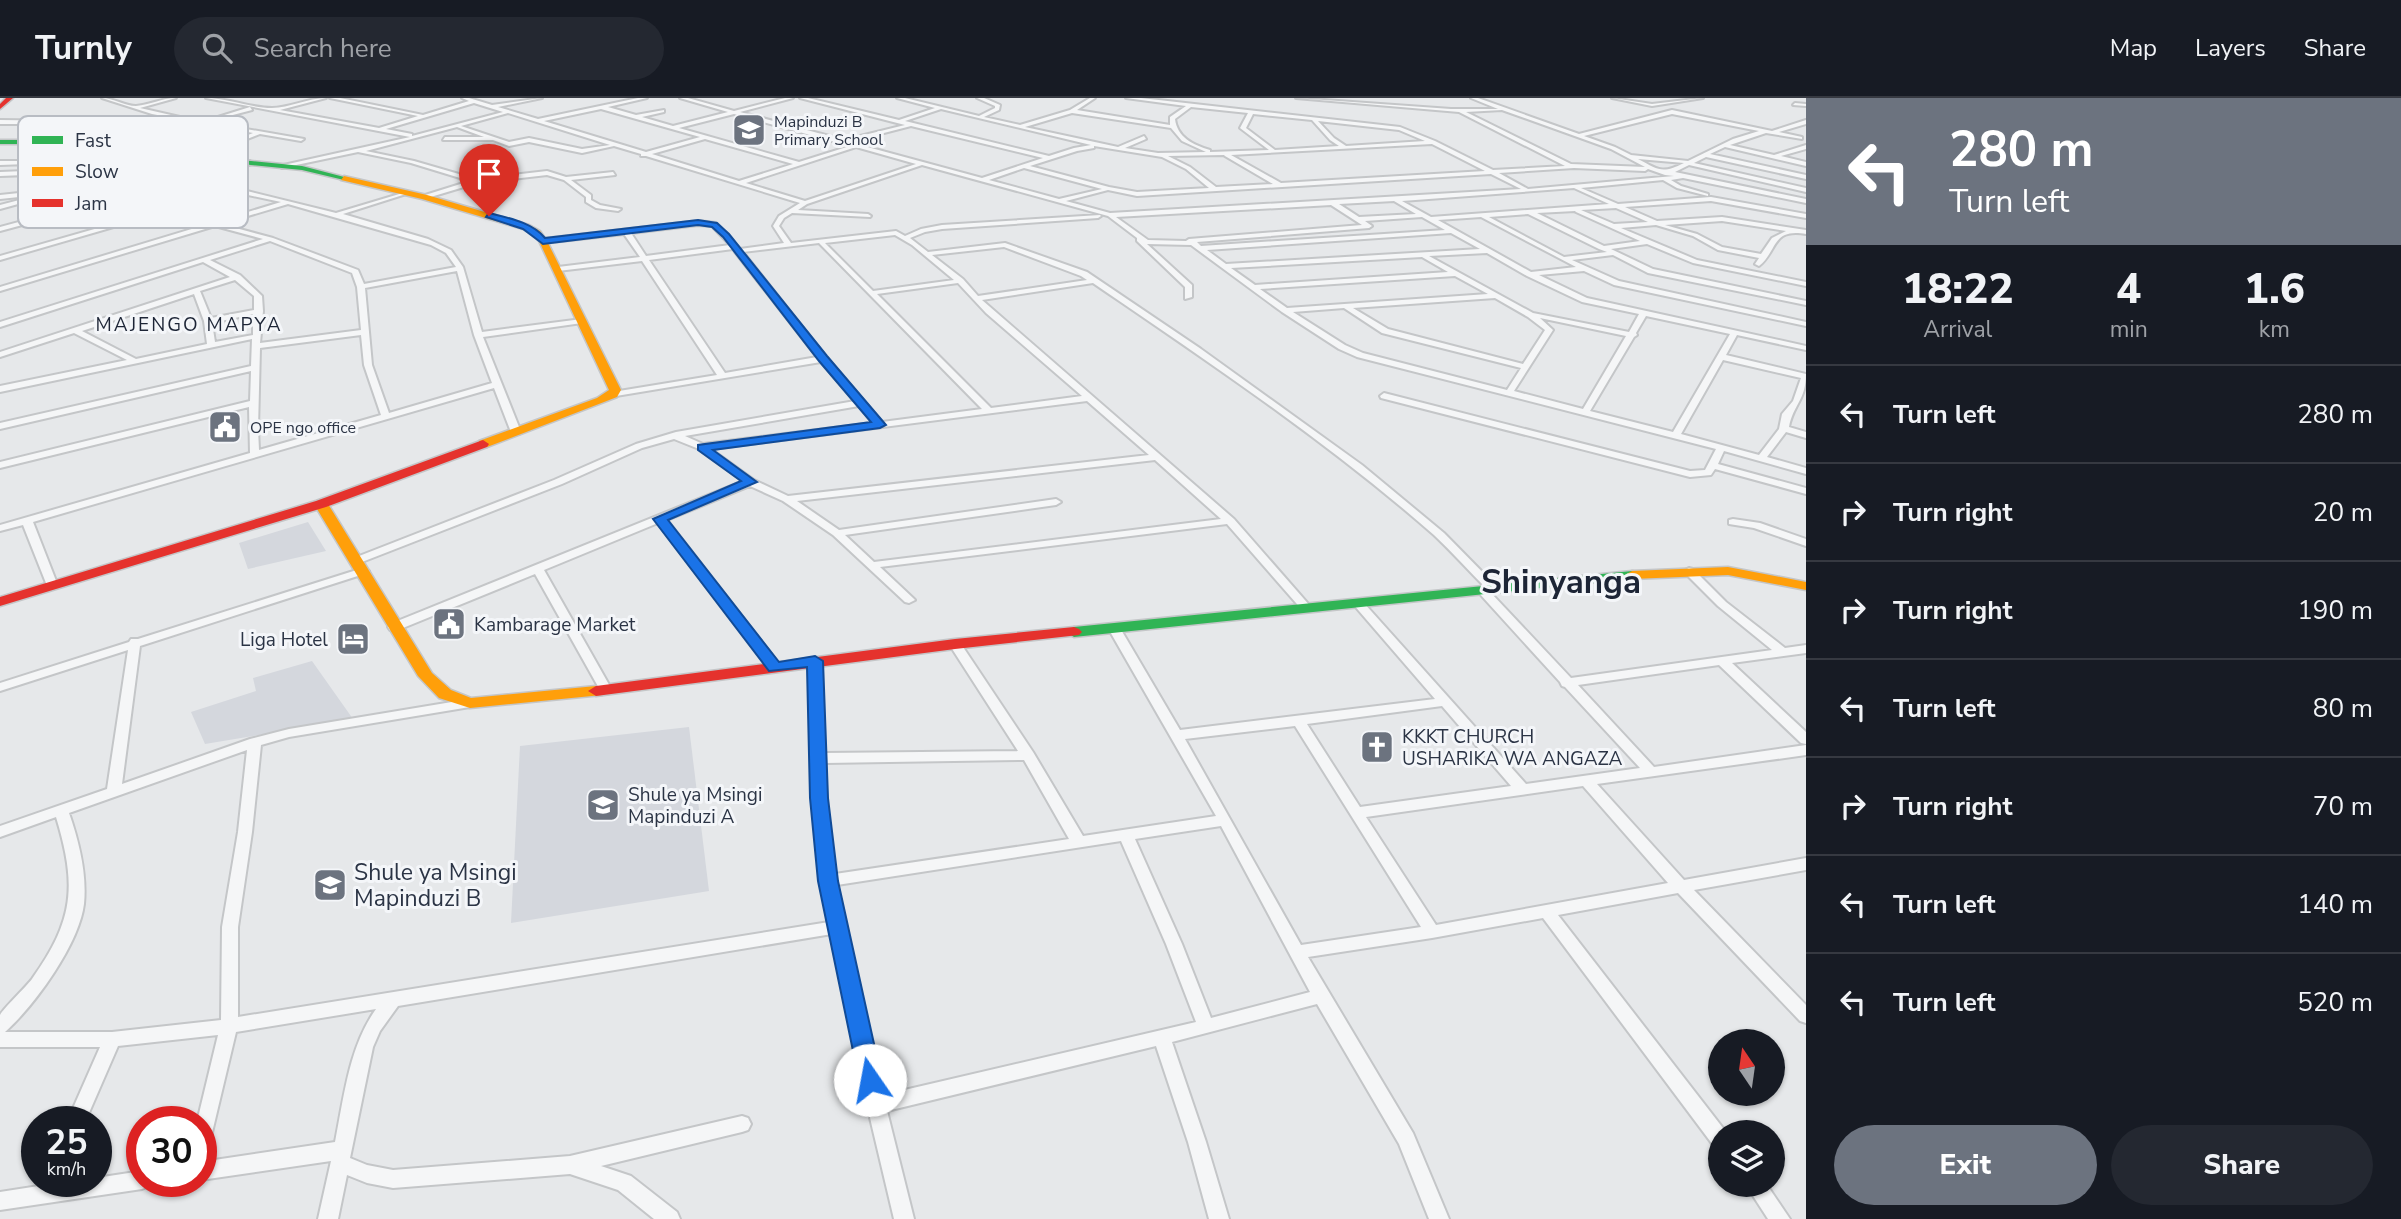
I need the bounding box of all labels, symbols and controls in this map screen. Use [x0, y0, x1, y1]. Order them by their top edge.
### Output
search box [174, 17, 664, 80]
text: Turnly [35, 26, 132, 71]
icon: search [198, 29, 236, 67]
text: Search here [254, 31, 392, 66]
text: Map [2110, 32, 2157, 64]
text: Layers [2195, 32, 2266, 64]
text: Share [2304, 32, 2366, 64]
school or university icon: Mapinduzi B Primary School [730, 111, 768, 149]
place label: Mapinduzi B Primary School [774, 111, 883, 151]
legend [18, 116, 248, 228]
text: 280 m [1949, 116, 2093, 183]
icon: left [1834, 126, 1925, 217]
text: Fast [75, 128, 111, 154]
pin [459, 144, 519, 216]
icon: arrive [470, 155, 508, 193]
text: Slow [75, 159, 119, 185]
text: Turn left [1949, 180, 2069, 223]
text: Jam [74, 191, 108, 217]
text: 18:22 [1902, 261, 2014, 318]
text: 4 [2116, 261, 2141, 318]
text: 1.6 [2244, 261, 2305, 318]
district label: MAJENGO MAPYA [95, 312, 283, 338]
text: Arrival [1923, 314, 1992, 345]
text: min [2110, 314, 2148, 345]
text: km [2259, 314, 2290, 345]
icon: left [1834, 395, 1872, 433]
text: Turn left [1893, 397, 1996, 432]
text: 280 m [2297, 397, 2373, 432]
public building icon: OPE ngo office [206, 408, 244, 446]
place label: OPE ngo office [250, 417, 356, 439]
icon: right [1834, 493, 1872, 531]
text: Turn right [1893, 495, 2012, 530]
text: 20 m [2313, 495, 2373, 530]
district label: Shinyanga [1481, 560, 1641, 605]
icon: right [1834, 591, 1872, 629]
text: Turn right [1893, 593, 2012, 628]
text: 190 m [2297, 593, 2373, 628]
public building icon: Kambarage Market [430, 605, 468, 643]
place label: Kambarage Market [474, 612, 636, 638]
hotel icon: Liga Hotel [334, 620, 372, 658]
place label: Liga Hotel [240, 627, 328, 653]
icon: left [1834, 689, 1872, 727]
text: Turn left [1893, 691, 1996, 726]
text: 80 m [2313, 691, 2373, 726]
place label: KKKT CHURCH USHARIKA WA ANGAZA [1402, 724, 1622, 772]
church icon: KKKT CHURCH USHARIKA WA ANGAZA [1358, 728, 1396, 766]
place label: Shule ya Msingi Mapinduzi A [628, 782, 762, 830]
school or university icon: Shule ya Msingi Mapinduzi A [584, 786, 622, 824]
icon: right [1834, 787, 1872, 825]
text: Turn right [1893, 789, 2012, 824]
text: 70 m [2313, 789, 2373, 824]
place label: Shule ya Msingi Mapinduzi B [354, 857, 517, 914]
school or university icon: Shule ya Msingi Mapinduzi B [311, 866, 349, 904]
icon: left [1834, 885, 1872, 923]
text: Turn left [1893, 887, 1996, 922]
text: 140 m [2297, 887, 2373, 922]
icon: left [1834, 983, 1872, 1021]
text: Turn left [1893, 985, 1996, 1020]
text: 520 m [2297, 985, 2373, 1020]
north arrow [1708, 1029, 1785, 1106]
map controls [1708, 1029, 1785, 1197]
position arrow [833, 1043, 907, 1117]
speed limit sign: 30 [126, 1106, 217, 1197]
text: 25 [45, 1119, 88, 1166]
button: layers [1708, 1120, 1785, 1197]
button: Exit [1834, 1125, 2097, 1205]
button: Share [2111, 1125, 2373, 1205]
text: km/h [47, 1157, 86, 1181]

